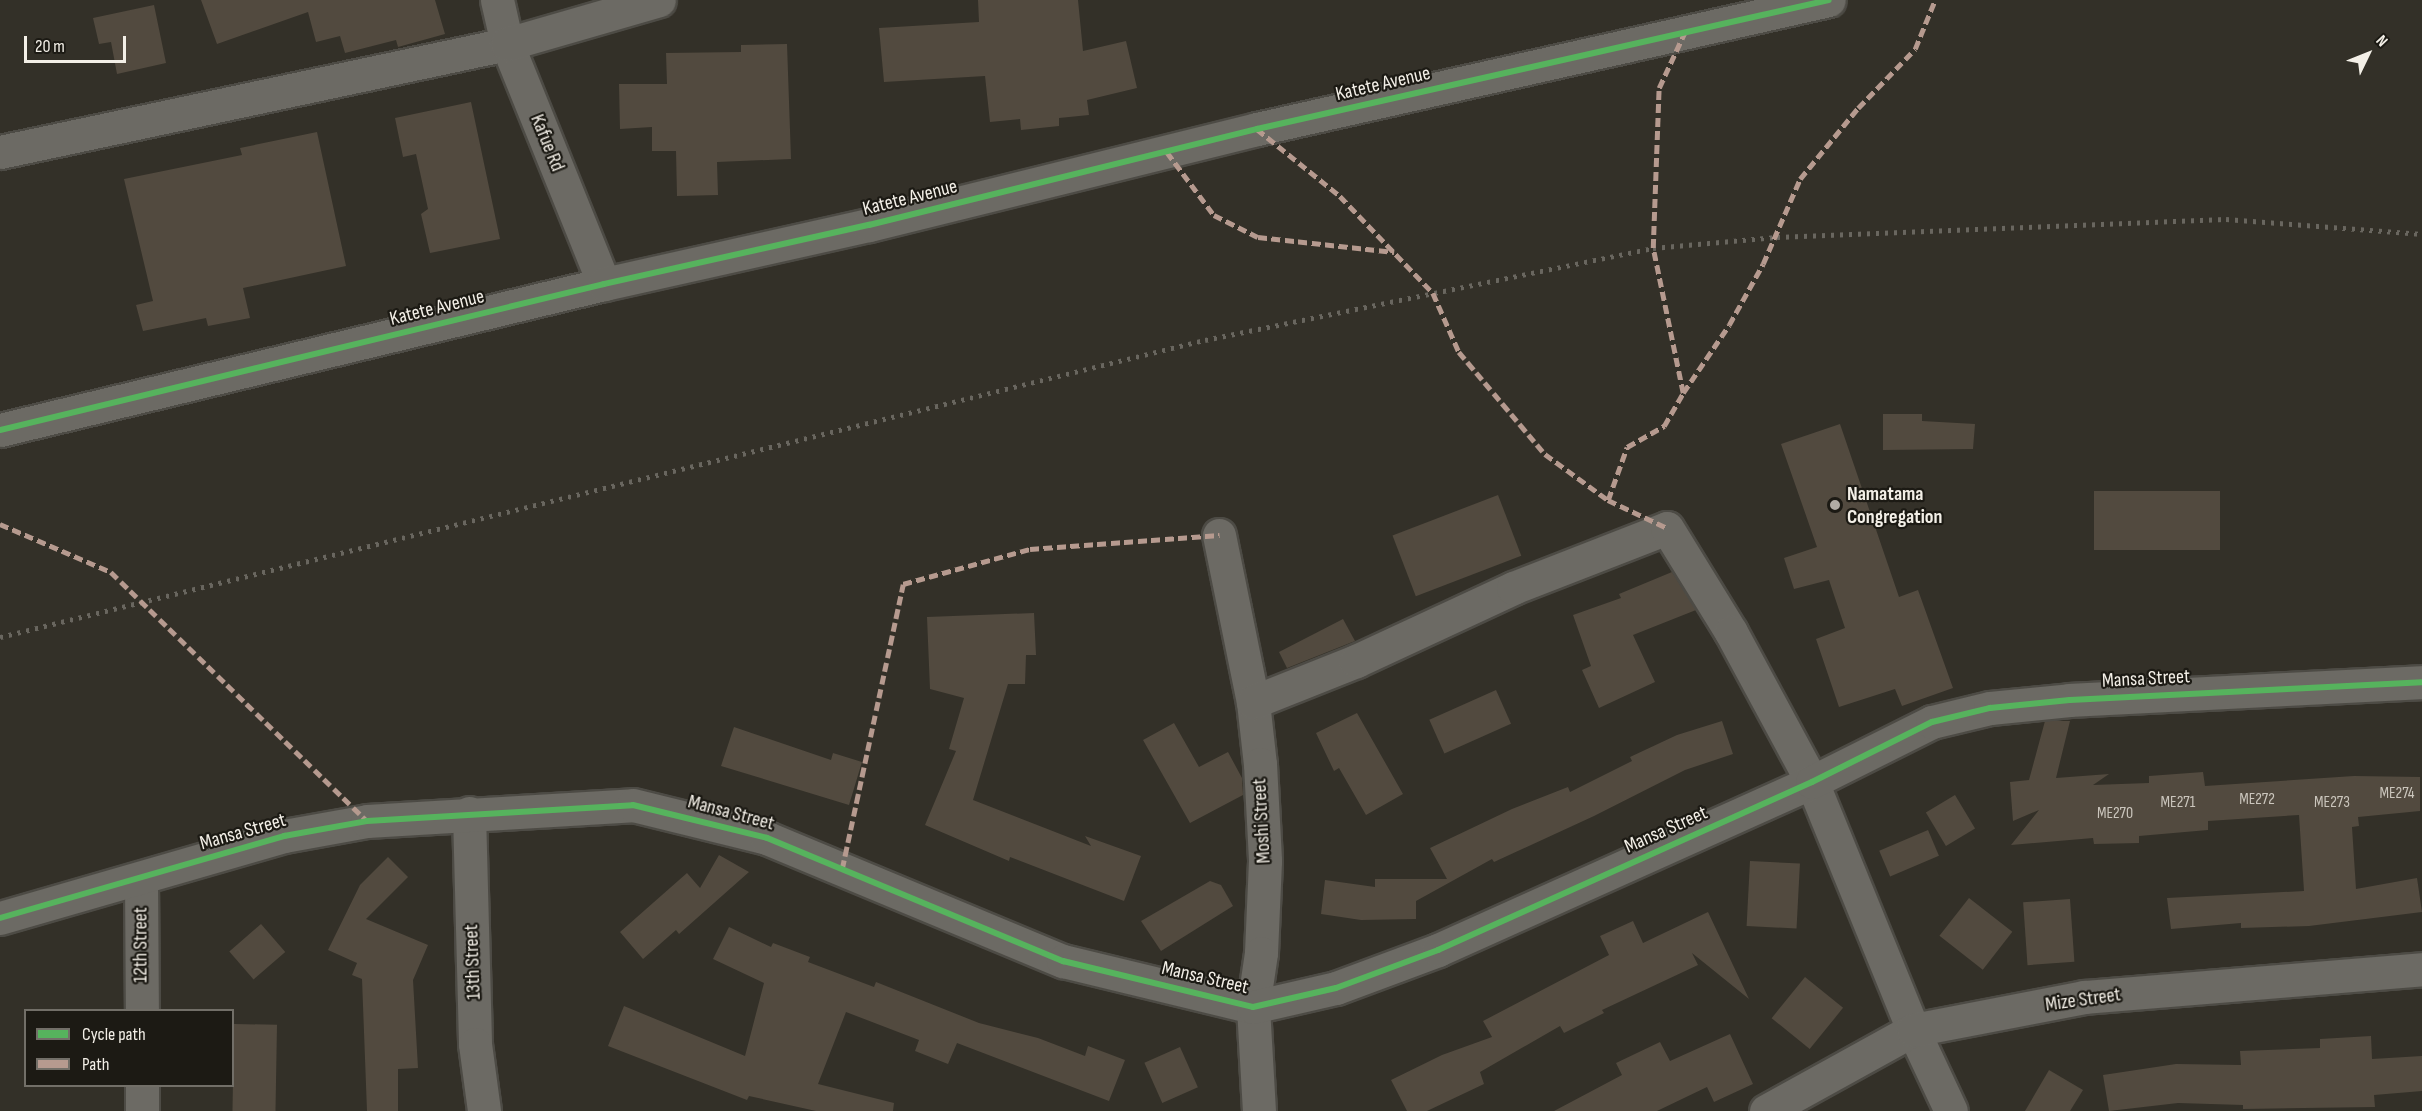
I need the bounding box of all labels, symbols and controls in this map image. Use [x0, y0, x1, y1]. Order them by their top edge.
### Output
scale bar [27, 24, 129, 62]
north arrow [2338, 24, 2398, 84]
text: N [2372, 32, 2391, 51]
text: 20 m [35, 36, 65, 57]
street label: Katete Avenue [1333, 61, 1433, 107]
street label: Kafue Rd [525, 111, 569, 175]
street label: Katete Avenue [860, 175, 960, 221]
street label: Katete Avenue [387, 285, 487, 331]
place label: Namatama Congregation [1847, 482, 1942, 529]
marker: Namatama Congregation [1828, 498, 1842, 512]
street label: Mansa Street [2101, 665, 2191, 693]
street label: Moshi Street [1248, 778, 1276, 864]
house number: ME274 [2380, 784, 2414, 804]
street label: Mansa Street [685, 790, 777, 836]
house number: ME272 [2239, 790, 2275, 810]
house number: ME271 [2161, 793, 2195, 813]
house number: ME273 [2314, 793, 2350, 813]
street label: Mansa Street [1621, 801, 1711, 859]
house number: ME270 [2097, 804, 2133, 824]
street label: Mansa Street [197, 808, 289, 856]
street label: 12th Street [129, 907, 153, 983]
street label: 13th Street [460, 924, 486, 1000]
street label: Mansa Street [1159, 956, 1251, 1000]
street label: Mize Street [2044, 983, 2122, 1017]
legend [24, 1009, 234, 1087]
text: Cycle path [82, 1024, 146, 1045]
text: Path [82, 1054, 110, 1075]

